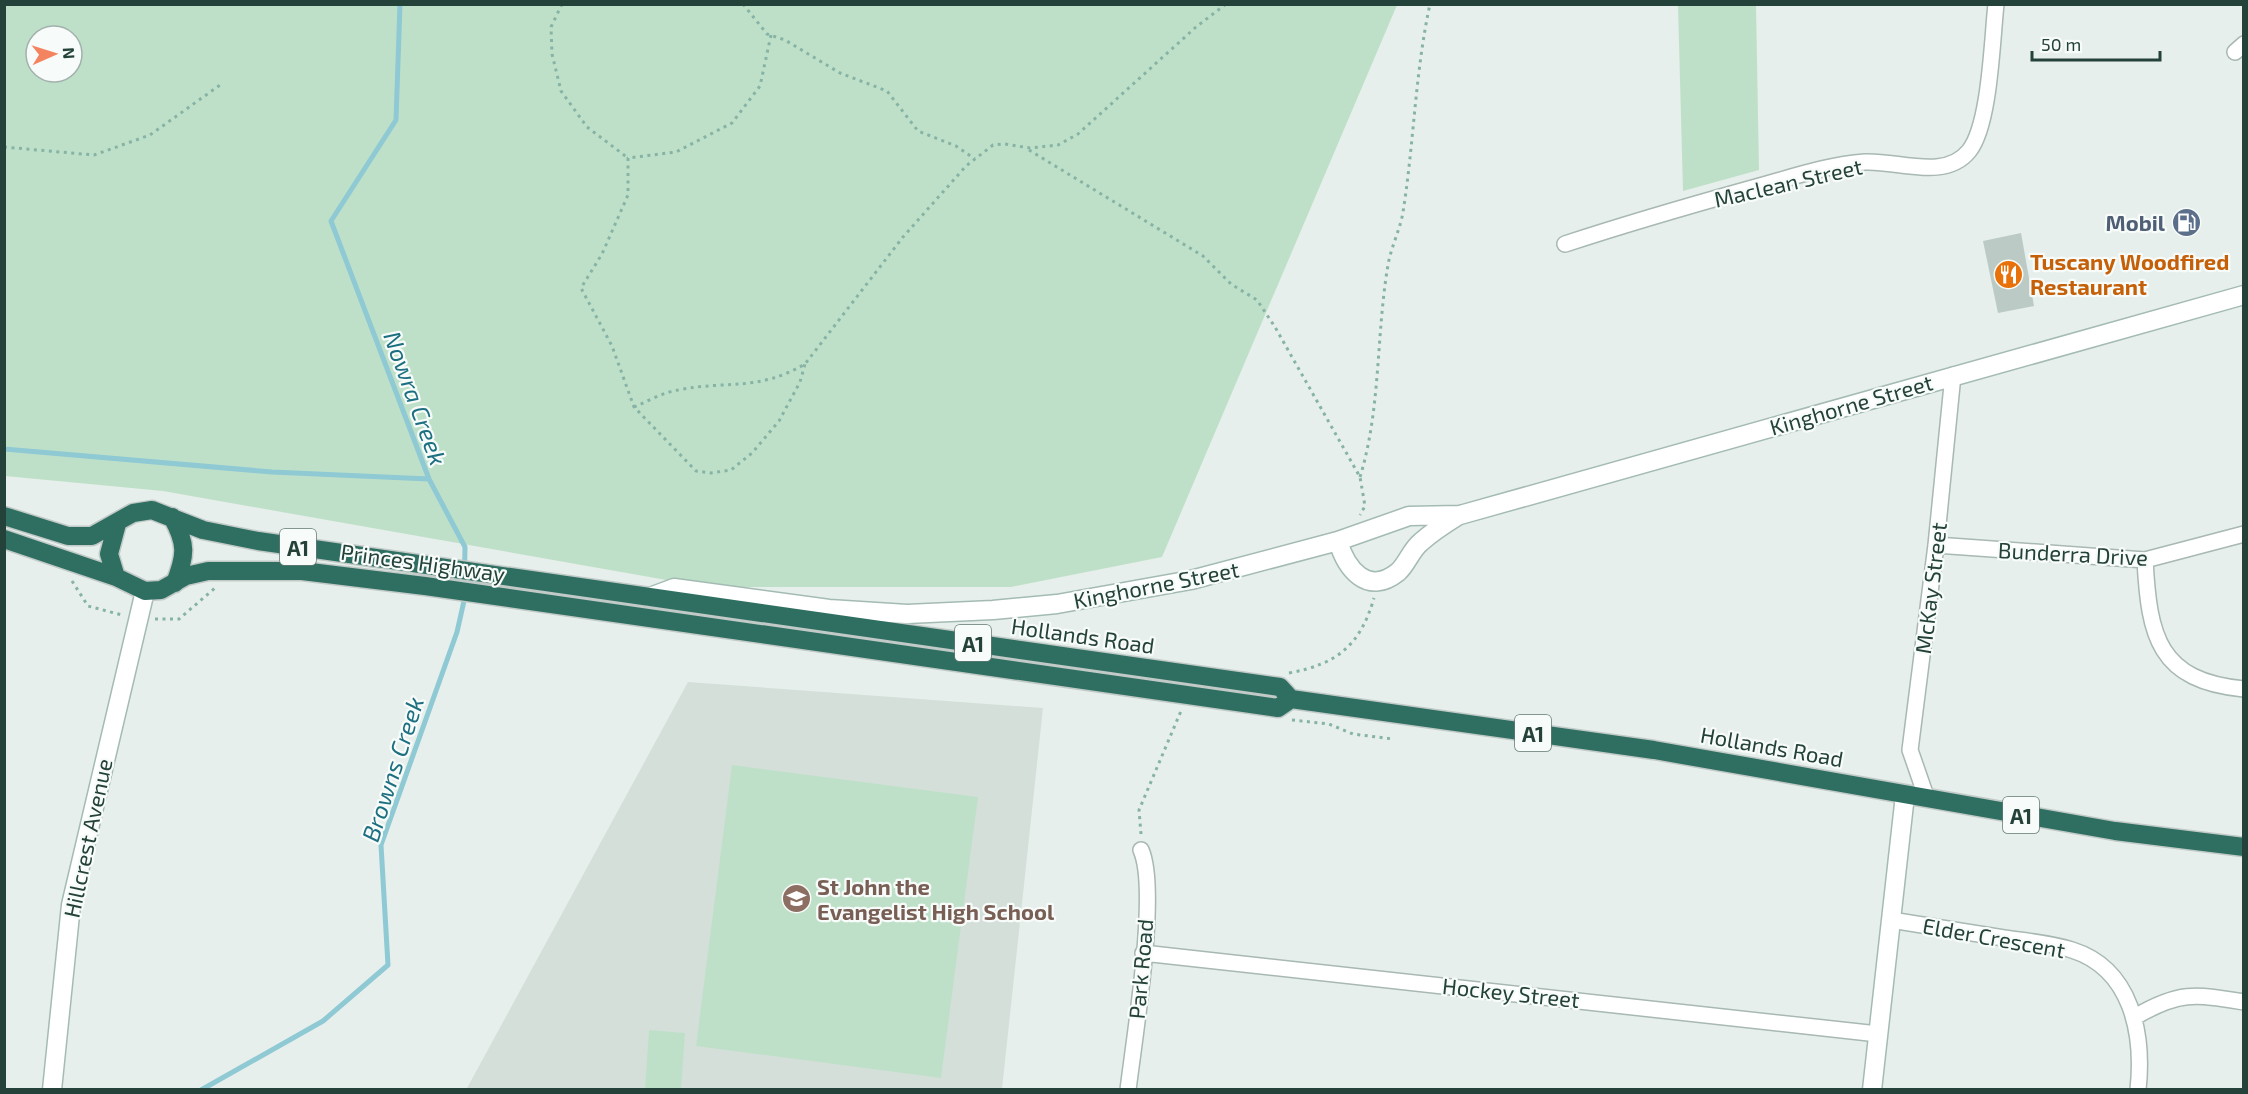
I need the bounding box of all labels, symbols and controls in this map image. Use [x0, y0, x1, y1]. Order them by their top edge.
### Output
north arrow [24, 24, 84, 84]
scale bar [2032, 24, 2160, 62]
text: 50 m [2041, 33, 2081, 55]
text: N [60, 47, 79, 59]
street label: Maclean Street [1711, 152, 1865, 212]
fuel station icon: Mobil [2170, 206, 2202, 238]
place label: Mobil [2106, 209, 2166, 235]
place label: Tuscany Woodfired Restaurant [2030, 248, 2229, 299]
restaurant icon: Tuscany Woodfired Restaurant [1993, 258, 2025, 290]
water label: Nowra Creek [378, 327, 454, 469]
street label: Kinghorne Street [1767, 368, 1935, 440]
street label: McKay Street [1909, 521, 1951, 655]
road number: A1 [280, 529, 316, 565]
street label: Bunderra Drive [1997, 536, 2149, 570]
street label: Princes Highway [339, 538, 507, 586]
street label: Kinghorne Street [1071, 555, 1241, 613]
street label: Hollands Road [1010, 612, 1156, 658]
road number: A1 [955, 625, 991, 661]
water label: Browns Creek [355, 693, 429, 845]
road number: A1 [1515, 715, 1551, 751]
street label: Hollands Road [1699, 721, 1845, 771]
street label: Hillcrest Avenue [57, 756, 117, 920]
road number: A1 [2003, 797, 2039, 833]
place label: St John the Evangelist High School [817, 873, 1055, 924]
school or university icon: St John the Evangelist High School [780, 883, 812, 915]
street label: Elder Crescent [1921, 912, 2067, 962]
street label: Park Road [1123, 918, 1157, 1020]
street label: Hockey Street [1441, 972, 1581, 1012]

